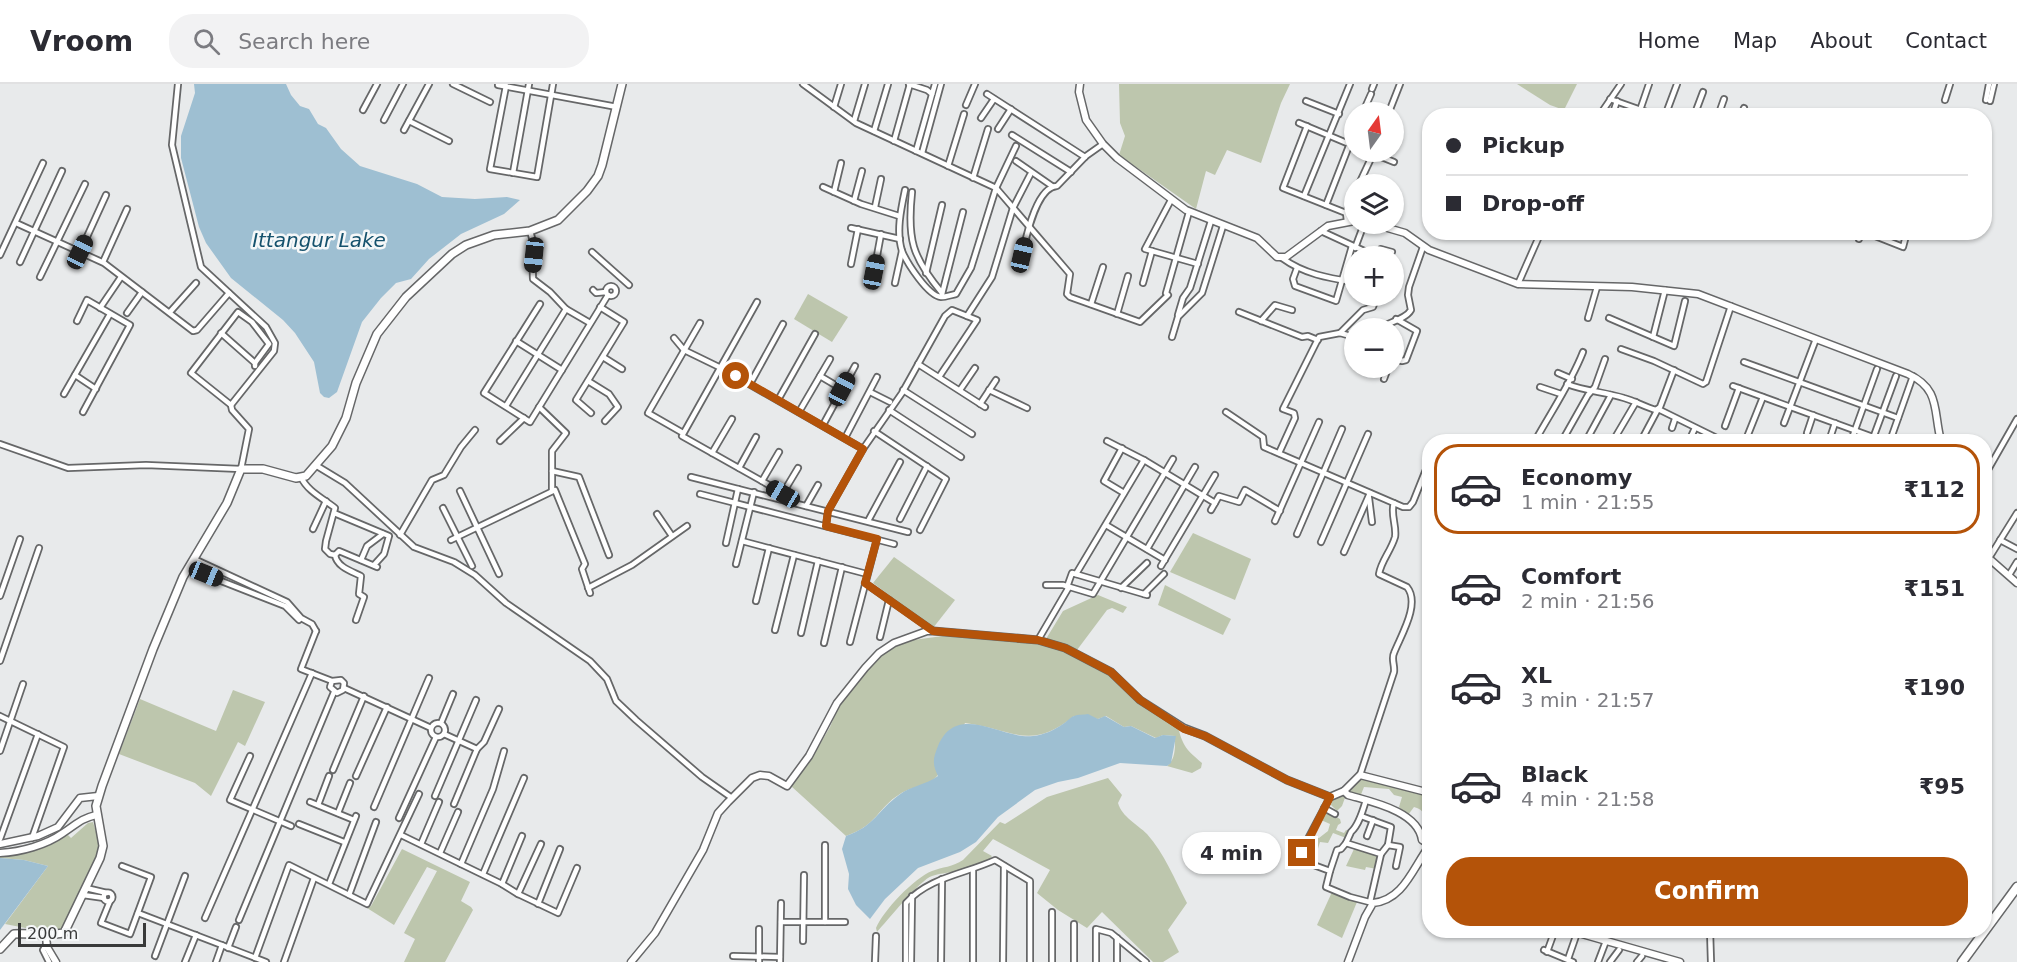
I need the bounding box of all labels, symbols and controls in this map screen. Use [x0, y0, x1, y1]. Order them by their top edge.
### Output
search box [169, 14, 589, 68]
text: Vroom [30, 25, 133, 58]
icon: search [190, 25, 223, 58]
text: Search here [238, 29, 370, 54]
text: Home [1638, 29, 1700, 53]
text: Map [1733, 29, 1777, 53]
text: About [1810, 29, 1872, 53]
text: Contact [1905, 29, 1987, 53]
north arrow [1344, 102, 1404, 162]
map controls [1344, 102, 1404, 378]
text: Pickup [1482, 133, 1565, 158]
button: layers [1344, 174, 1404, 234]
text: Drop-off [1482, 191, 1584, 216]
water label: Ittangur Lake [252, 228, 386, 252]
car [64, 232, 96, 272]
car [1009, 235, 1035, 275]
car [523, 236, 545, 274]
button: + [1344, 246, 1404, 306]
car [862, 253, 886, 291]
button: − [1344, 318, 1404, 378]
route start [722, 362, 749, 389]
car [826, 369, 858, 409]
icon: car [1449, 462, 1503, 516]
text: Economy [1521, 465, 1632, 490]
car [763, 477, 803, 511]
text: ₹112 [1904, 477, 1965, 502]
text: 1 min · 21:55 [1521, 490, 1655, 514]
car [186, 559, 226, 589]
icon: car [1449, 561, 1503, 615]
text: Comfort [1521, 564, 1621, 589]
text: ₹151 [1904, 576, 1965, 601]
text: 2 min · 21:56 [1521, 589, 1655, 613]
icon: car [1449, 660, 1503, 714]
text: XL [1521, 663, 1552, 688]
text: ₹190 [1904, 675, 1965, 700]
text: 3 min · 21:57 [1521, 688, 1655, 712]
icon: car [1449, 759, 1503, 813]
text: Black [1521, 762, 1588, 787]
text: ₹95 [1919, 774, 1965, 799]
text: 4 min · 21:58 [1521, 787, 1655, 811]
callout: 4 min [1182, 832, 1281, 874]
route end [1288, 839, 1315, 866]
text: 4 min [1200, 841, 1263, 865]
button: Confirm [1446, 857, 1968, 926]
scale bar [18, 920, 146, 948]
text: 200 m [27, 924, 78, 943]

